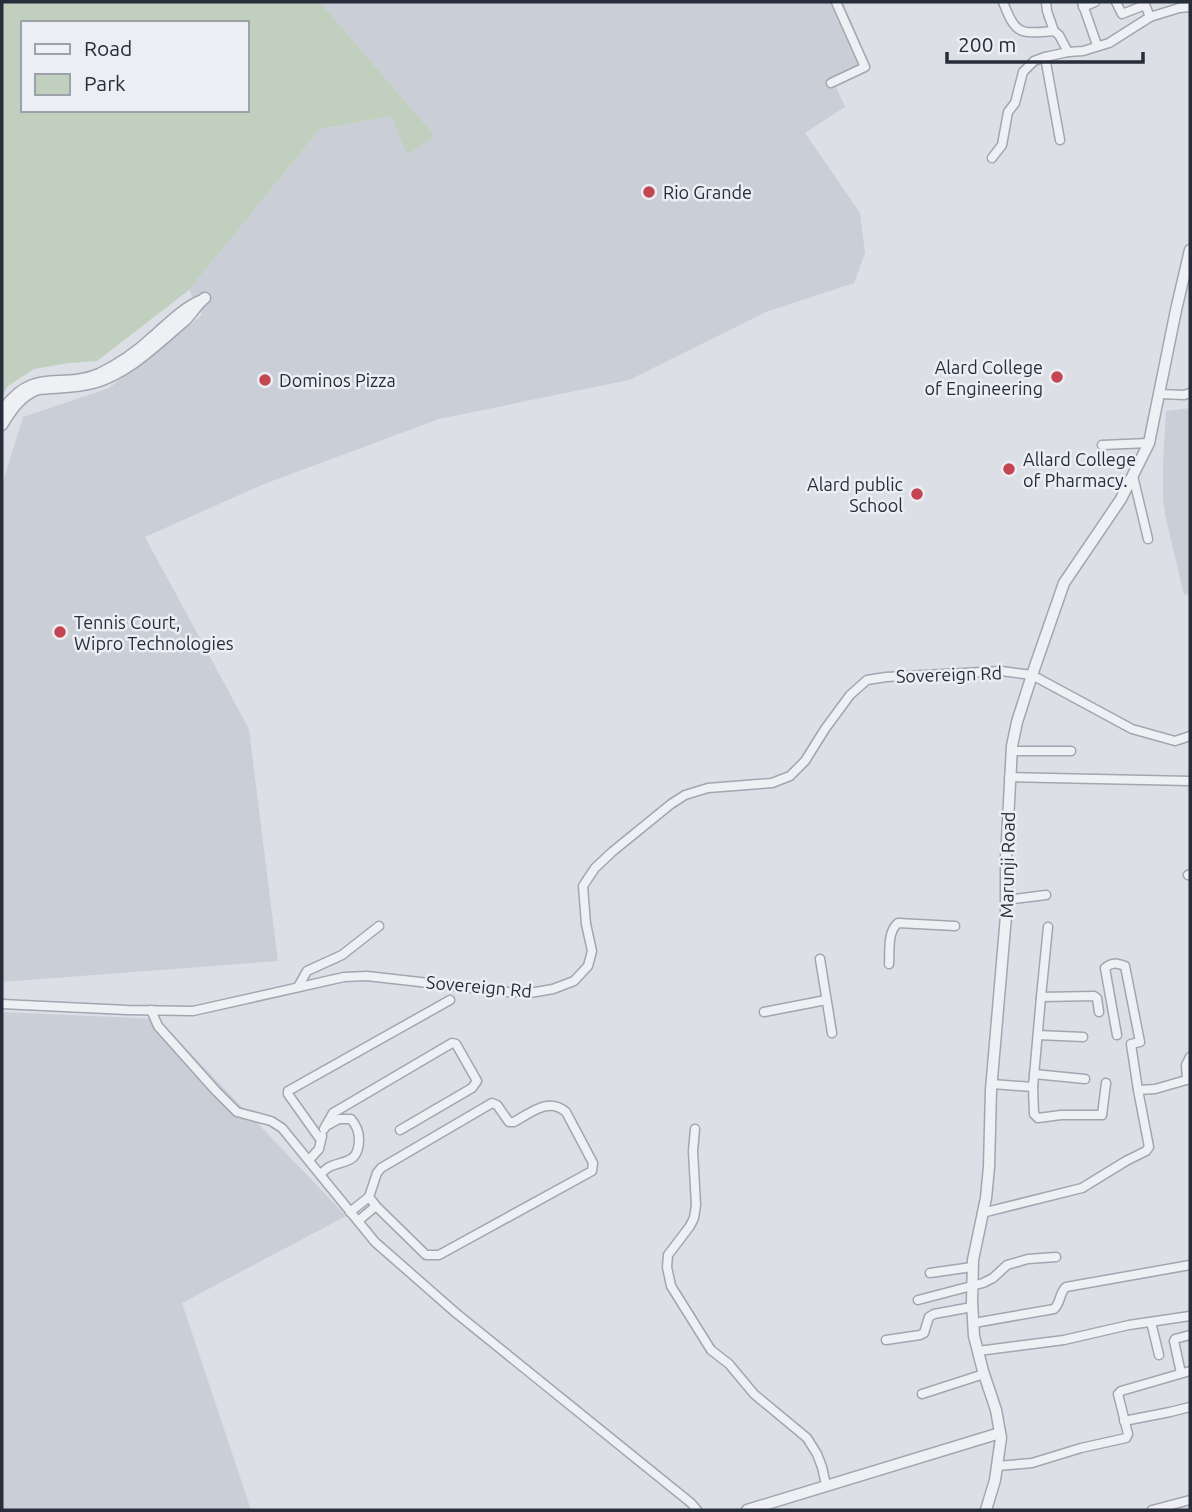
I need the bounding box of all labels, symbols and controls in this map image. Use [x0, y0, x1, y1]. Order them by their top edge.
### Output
legend [21, 21, 248, 112]
scale bar [947, 21, 1143, 65]
text: 200 m [958, 32, 1016, 56]
text: Road [84, 36, 132, 60]
text: Park [84, 71, 126, 95]
place label: Rio Grande [663, 182, 752, 202]
marker: Rio Grande [641, 184, 657, 200]
place label: Alard College of Engineering [924, 357, 1043, 398]
marker: Alard College of Engineering [1049, 369, 1065, 385]
place label: Dominos Pizza [279, 370, 396, 390]
marker: Dominos Pizza [257, 372, 273, 388]
place label: Allard College of Pharmacy. [1023, 449, 1136, 490]
marker: Allard College of Pharmacy. [1001, 461, 1017, 477]
place label: Alard public School [807, 474, 903, 515]
marker: Alard public School [909, 486, 925, 502]
place label: Tennis Court, Wipro Technologies [74, 612, 234, 653]
marker: Tennis Court, Wipro Technologies [52, 624, 68, 640]
street label: Sovereign Rd [896, 662, 1002, 686]
street label: Marunji Road [996, 812, 1018, 918]
street label: Sovereign Rd [425, 971, 533, 1001]

